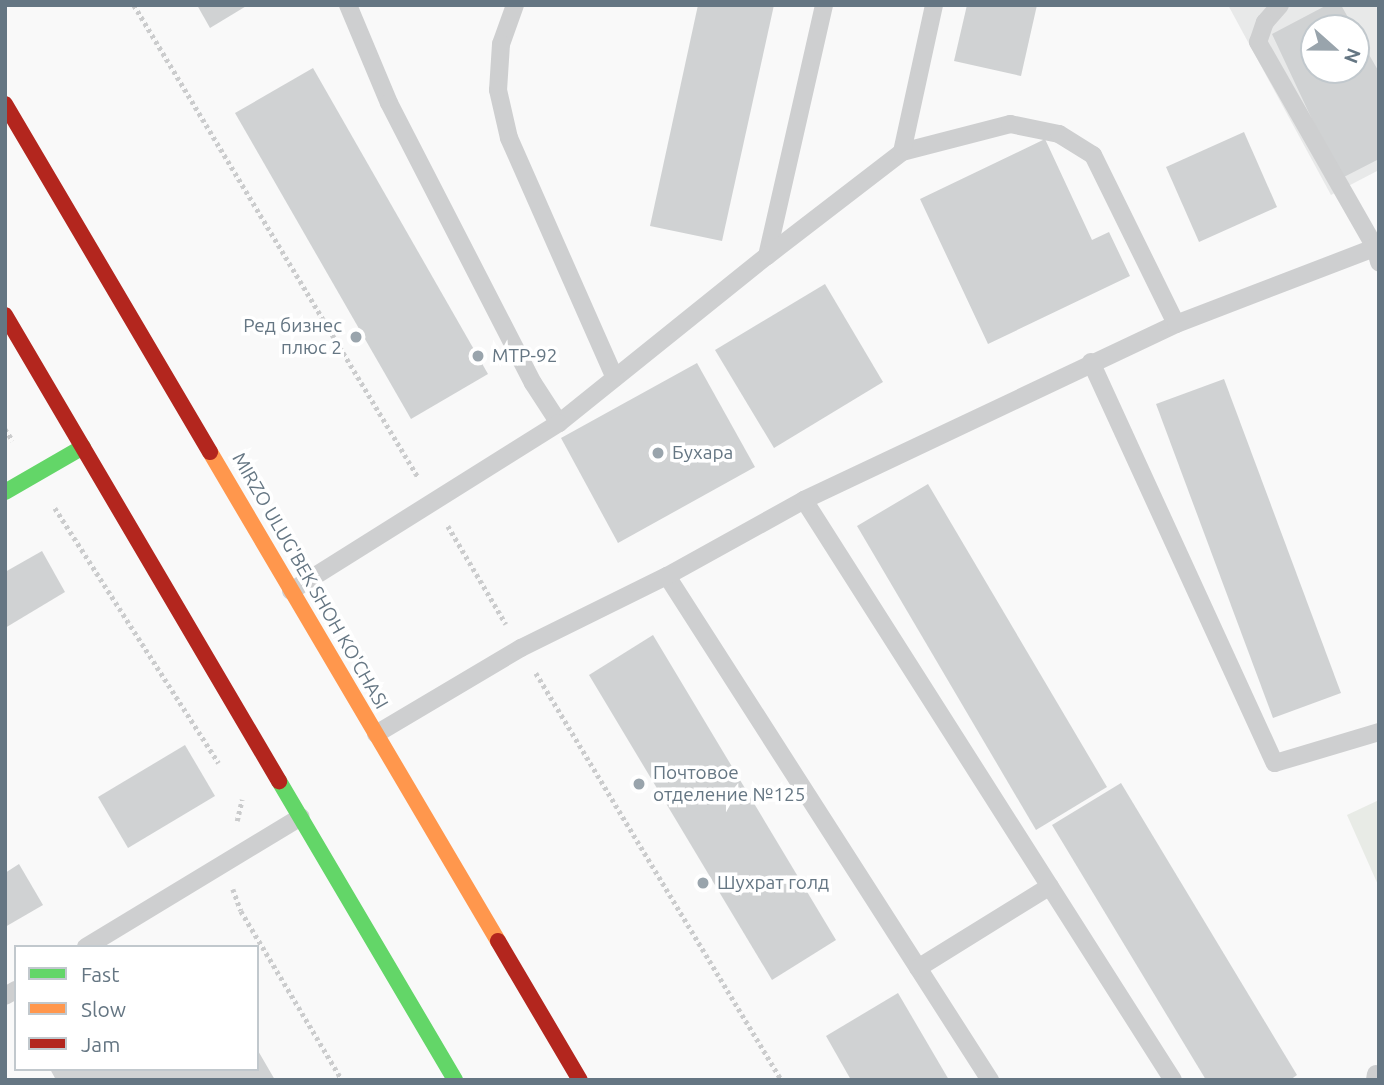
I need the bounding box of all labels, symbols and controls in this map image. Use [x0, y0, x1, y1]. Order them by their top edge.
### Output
north arrow [1300, 14, 1370, 84]
text: N [1340, 45, 1366, 66]
place label: Ред бизнес плюс 2 [243, 315, 342, 359]
marker: Ред бизнес плюс 2 [348, 329, 364, 345]
place label: MTP-92 [492, 345, 557, 367]
marker: MTP-92 [470, 348, 486, 364]
place label: Бухара [672, 442, 733, 464]
marker: Бухара [650, 445, 666, 461]
street label: MIRZO ULUG'BEK SHOH KO'CHASI [227, 449, 393, 713]
place label: Почтовое отделение №125 [653, 762, 806, 806]
marker: Почтовое отделение №125 [631, 776, 647, 792]
place label: Шухрат голд [717, 872, 829, 894]
marker: Шухрат голд [695, 875, 711, 891]
legend [14, 945, 259, 1071]
text: Fast [81, 962, 119, 986]
text: Slow [81, 997, 126, 1021]
text: Jam [81, 1032, 120, 1056]

